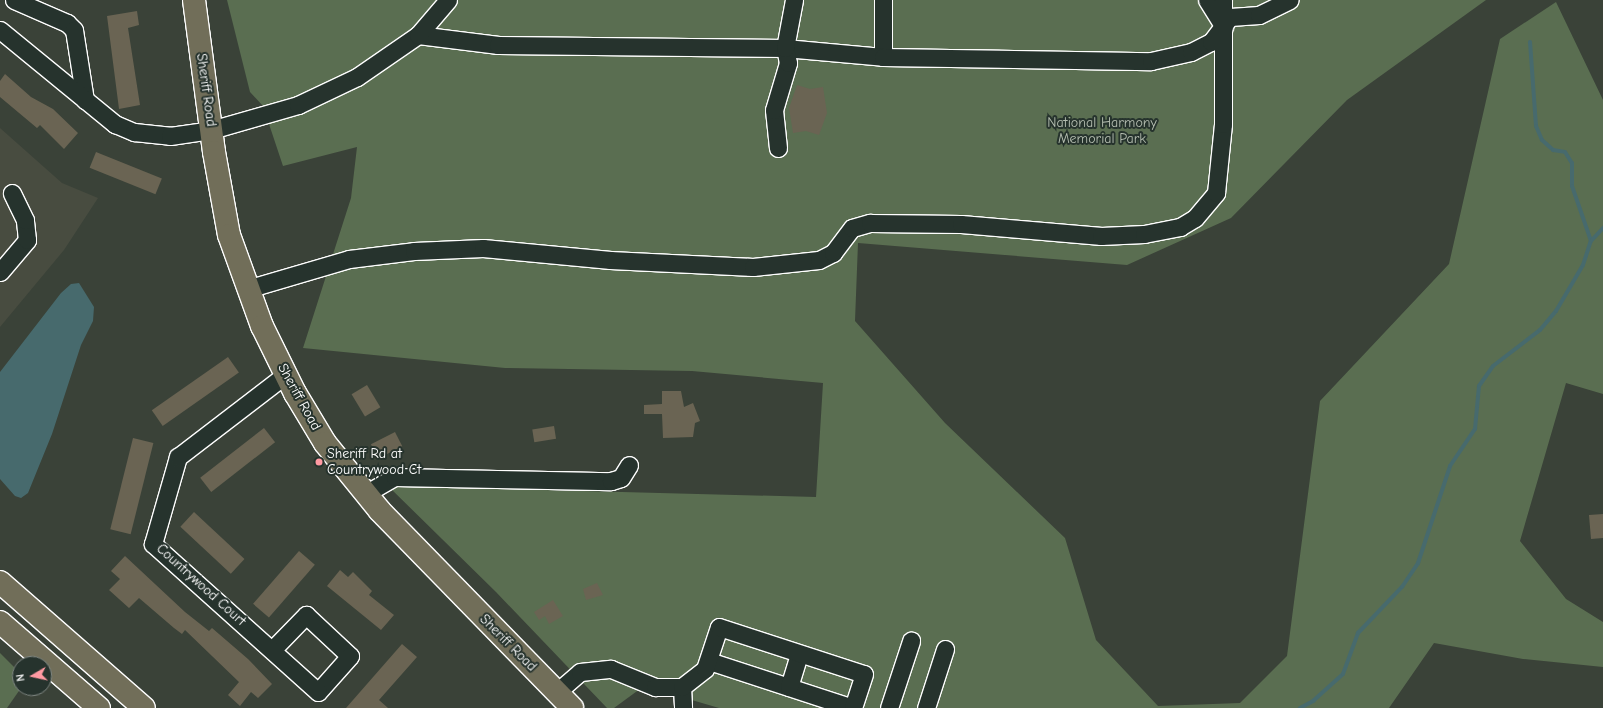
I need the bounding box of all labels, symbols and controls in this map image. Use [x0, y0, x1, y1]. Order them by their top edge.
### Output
street label: Sheriff Road [193, 52, 219, 128]
park label: National Harmony Memorial Park [1047, 115, 1157, 148]
street label: Sheriff Road [274, 361, 324, 433]
place label: Sheriff Rd at Countrywood Ct [327, 446, 421, 478]
marker: Sheriff Rd at Countrywood Ct [314, 457, 324, 467]
street label: Countrywood Court [153, 540, 249, 630]
street label: Sheriff Road [476, 611, 540, 675]
north arrow [12, 656, 52, 696]
text: N [14, 673, 28, 682]

